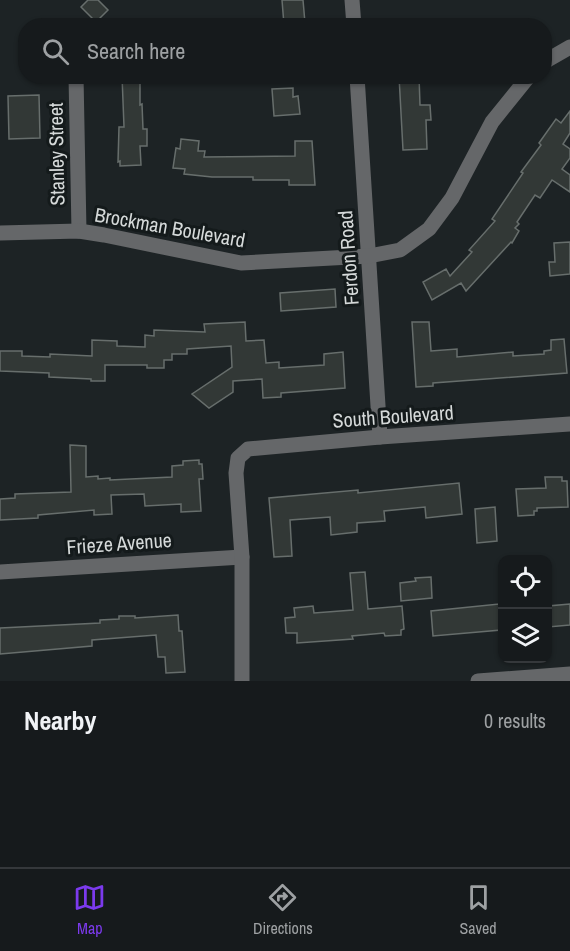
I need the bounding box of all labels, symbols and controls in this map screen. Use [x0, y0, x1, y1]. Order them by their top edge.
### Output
search box [18, 18, 552, 84]
icon: search [39, 35, 72, 68]
text: Search here [87, 36, 185, 66]
street label: Stanley Street [42, 102, 70, 206]
street label: Brockman Boulevard [93, 200, 247, 254]
street label: Ferdon Road [331, 210, 365, 306]
street label: South Boulevard [332, 398, 454, 434]
street label: Frieze Avenue [65, 526, 173, 560]
map controls [498, 555, 552, 663]
button: locate [498, 555, 552, 609]
button: layers [498, 609, 552, 663]
text: Nearby [24, 703, 96, 738]
text: 0 results [484, 707, 546, 734]
tab: Map [73, 881, 106, 939]
tab: Directions [253, 881, 313, 939]
tab: Saved [459, 881, 497, 939]

